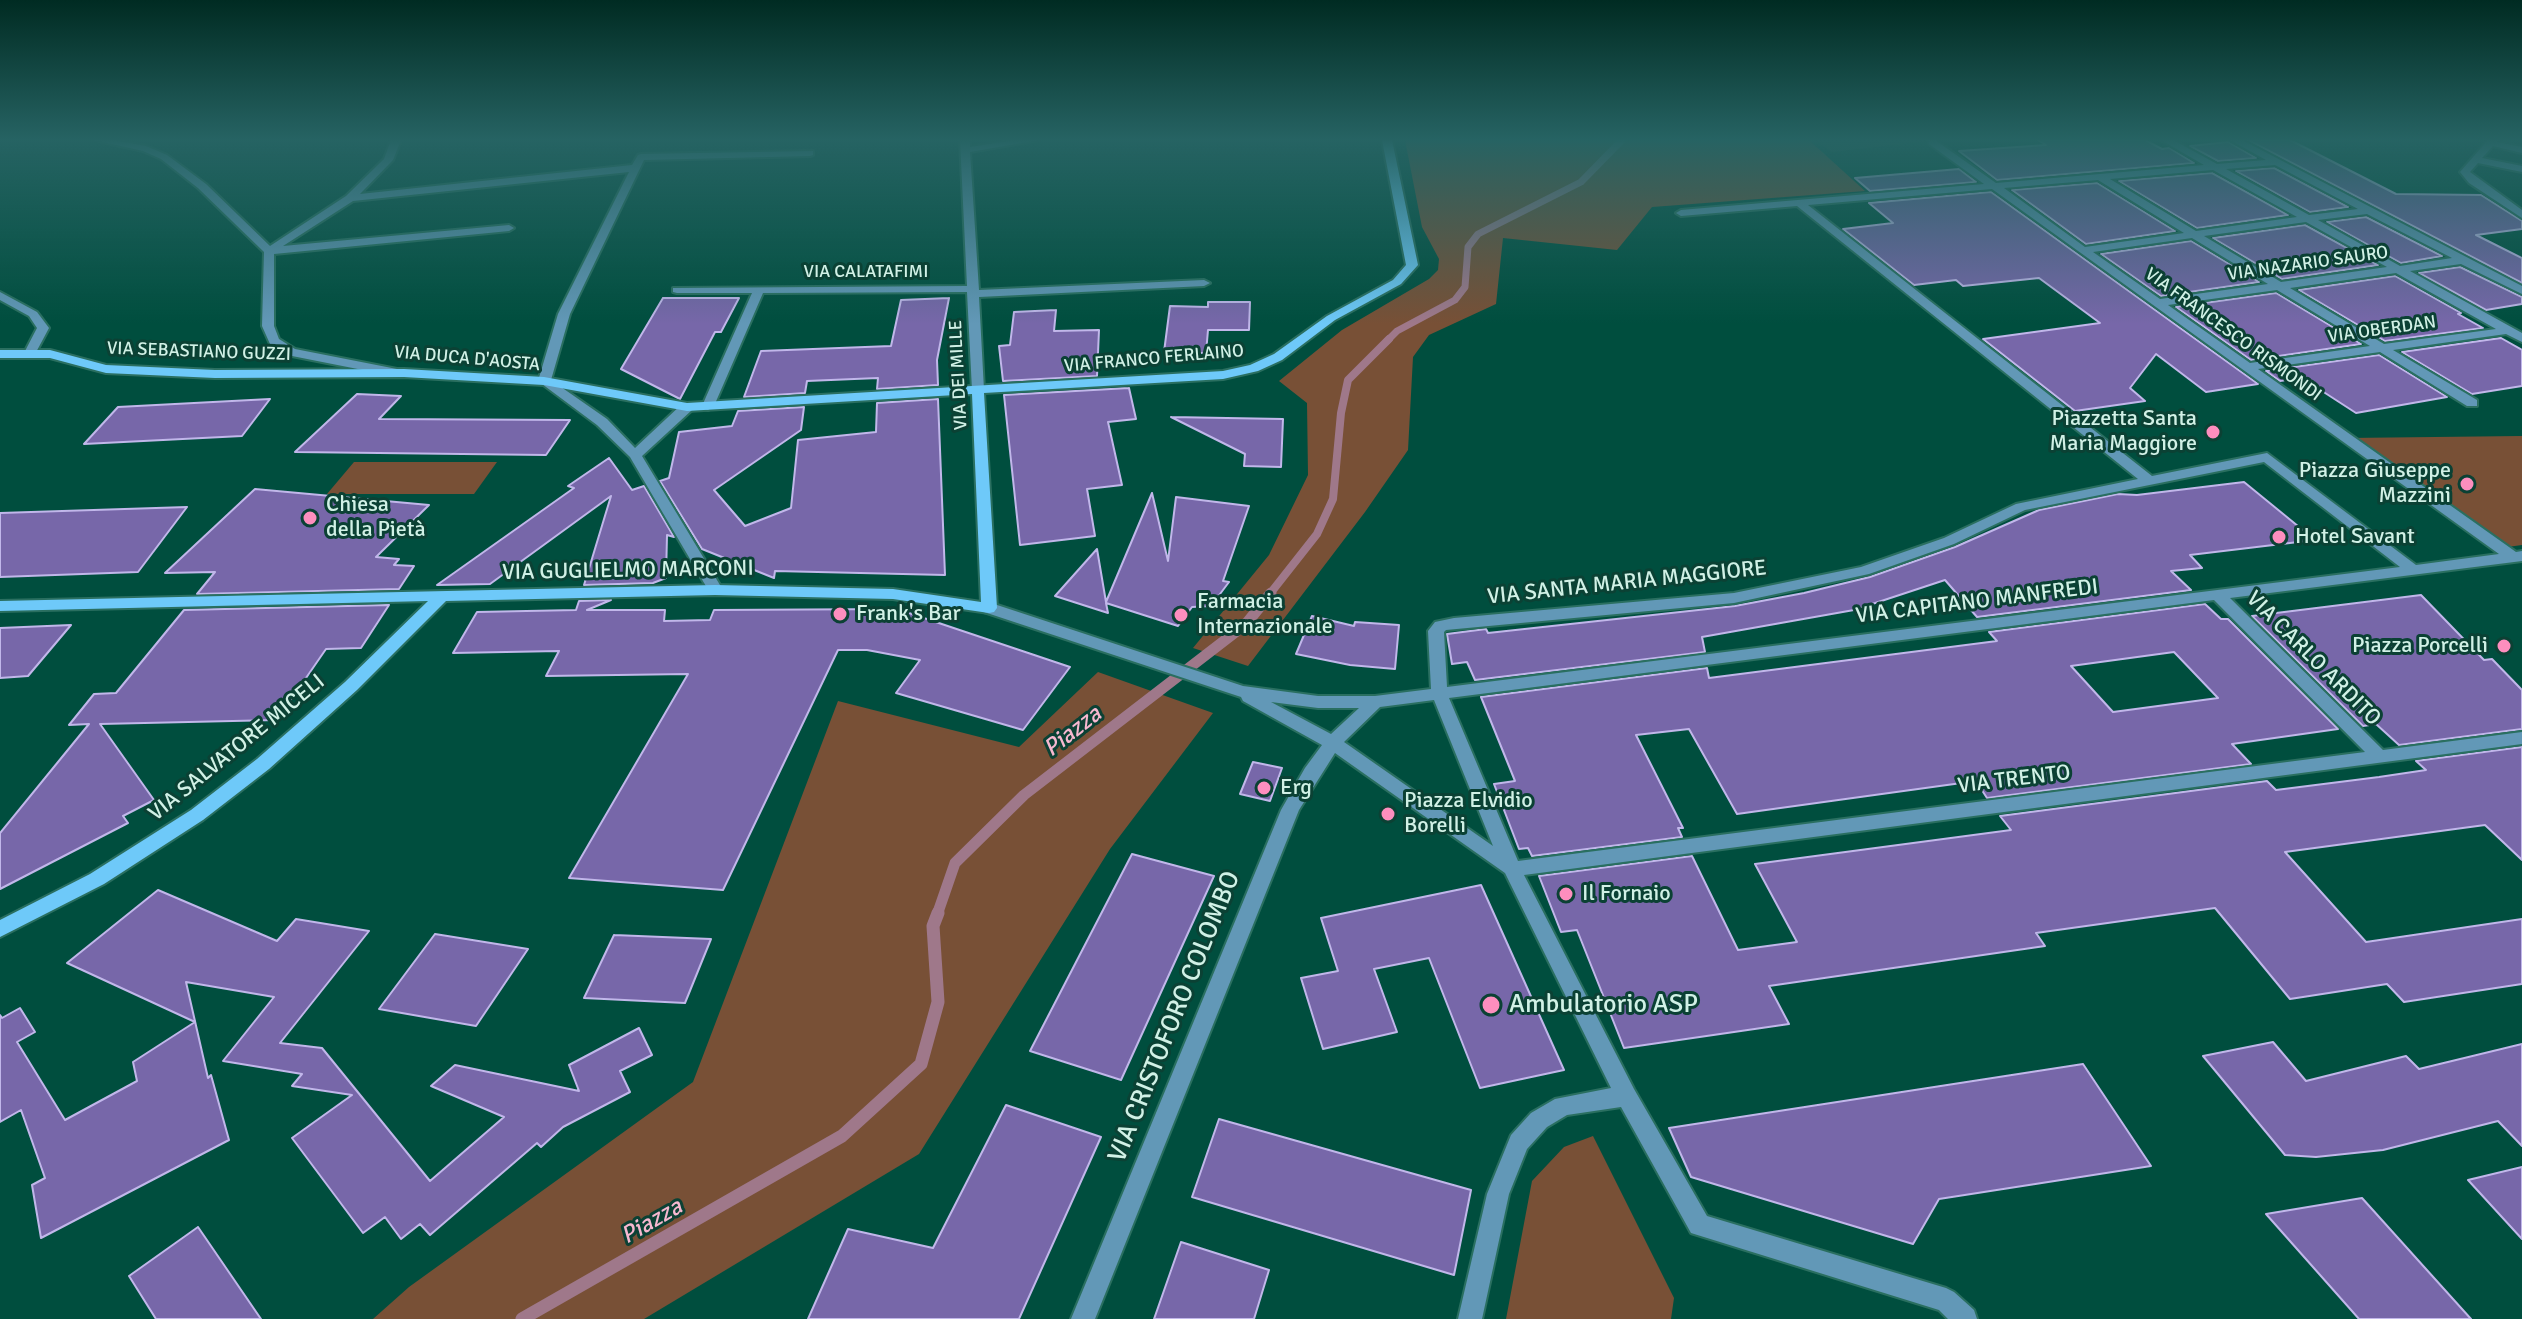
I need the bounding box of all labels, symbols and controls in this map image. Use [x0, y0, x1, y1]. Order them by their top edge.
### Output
street label: VIA NAZARIO SAURO [2226, 242, 2390, 286]
street label: VIA CALATAFIMI [804, 261, 928, 283]
street label: VIA FRANCESCO RISMONDI [2140, 264, 2326, 406]
street label: VIA OBERDAN [2327, 312, 2437, 348]
street label: VIA DEI MILLE [945, 319, 973, 431]
street label: VIA SEBASTIANO GUZZI [107, 338, 291, 366]
street label: VIA FRANCO FERLAINO [1063, 340, 1245, 378]
street label: VIA DUCA D'AOSTA [393, 342, 541, 376]
place label: Piazzetta Santa Maria Maggiore [2050, 406, 2197, 458]
marker: Piazzetta Santa Maria Maggiore [2204, 423, 2222, 441]
place label: Piazza Giuseppe Mazzini [2299, 458, 2451, 510]
marker: Piazza Giuseppe Mazzini [2458, 475, 2476, 493]
place label: Chiesa della Pietà [326, 492, 426, 544]
marker: Chiesa della Pietà [301, 509, 319, 527]
place label: Hotel Savant [2295, 524, 2415, 550]
marker: Hotel Savant [2270, 528, 2288, 546]
street label: VIA SANTA MARIA MAGGIORE [1486, 555, 1768, 611]
street label: VIA GUGLIELMO MARCONI [502, 556, 754, 586]
street label: VIA CAPITANO MANFREDI [1854, 574, 2100, 630]
street label: VIA CARLO ARDITO [2240, 586, 2386, 732]
place label: Farmacia Internazionale [1197, 589, 1333, 640]
place label: Frank's Bar [856, 601, 961, 627]
marker: Frank's Bar [831, 605, 849, 623]
marker: Farmacia Internazionale [1172, 606, 1190, 624]
place label: Piazza Porcelli [2352, 633, 2488, 659]
marker: Piazza Porcelli [2495, 637, 2513, 655]
street label: VIA SALVATORE MICELI [144, 669, 330, 827]
water label: Piazza [1038, 700, 1108, 764]
street label: VIA TRENTO [1956, 760, 2072, 800]
place label: Erg [1280, 775, 1312, 801]
marker: Erg [1255, 779, 1273, 797]
place label: Piazza Elvidio Borelli [1404, 788, 1533, 840]
marker: Piazza Elvidio Borelli [1379, 805, 1397, 823]
street label: VIA CRISTOFORO COLOMBO [1102, 867, 1248, 1167]
place label: Il Fornaio [1582, 881, 1671, 907]
marker: Il Fornaio [1557, 885, 1575, 903]
place label: Ambulatorio ASP [1509, 989, 1698, 1021]
marker: Ambulatorio ASP [1480, 994, 1502, 1016]
water label: Piazza [616, 1193, 688, 1251]

